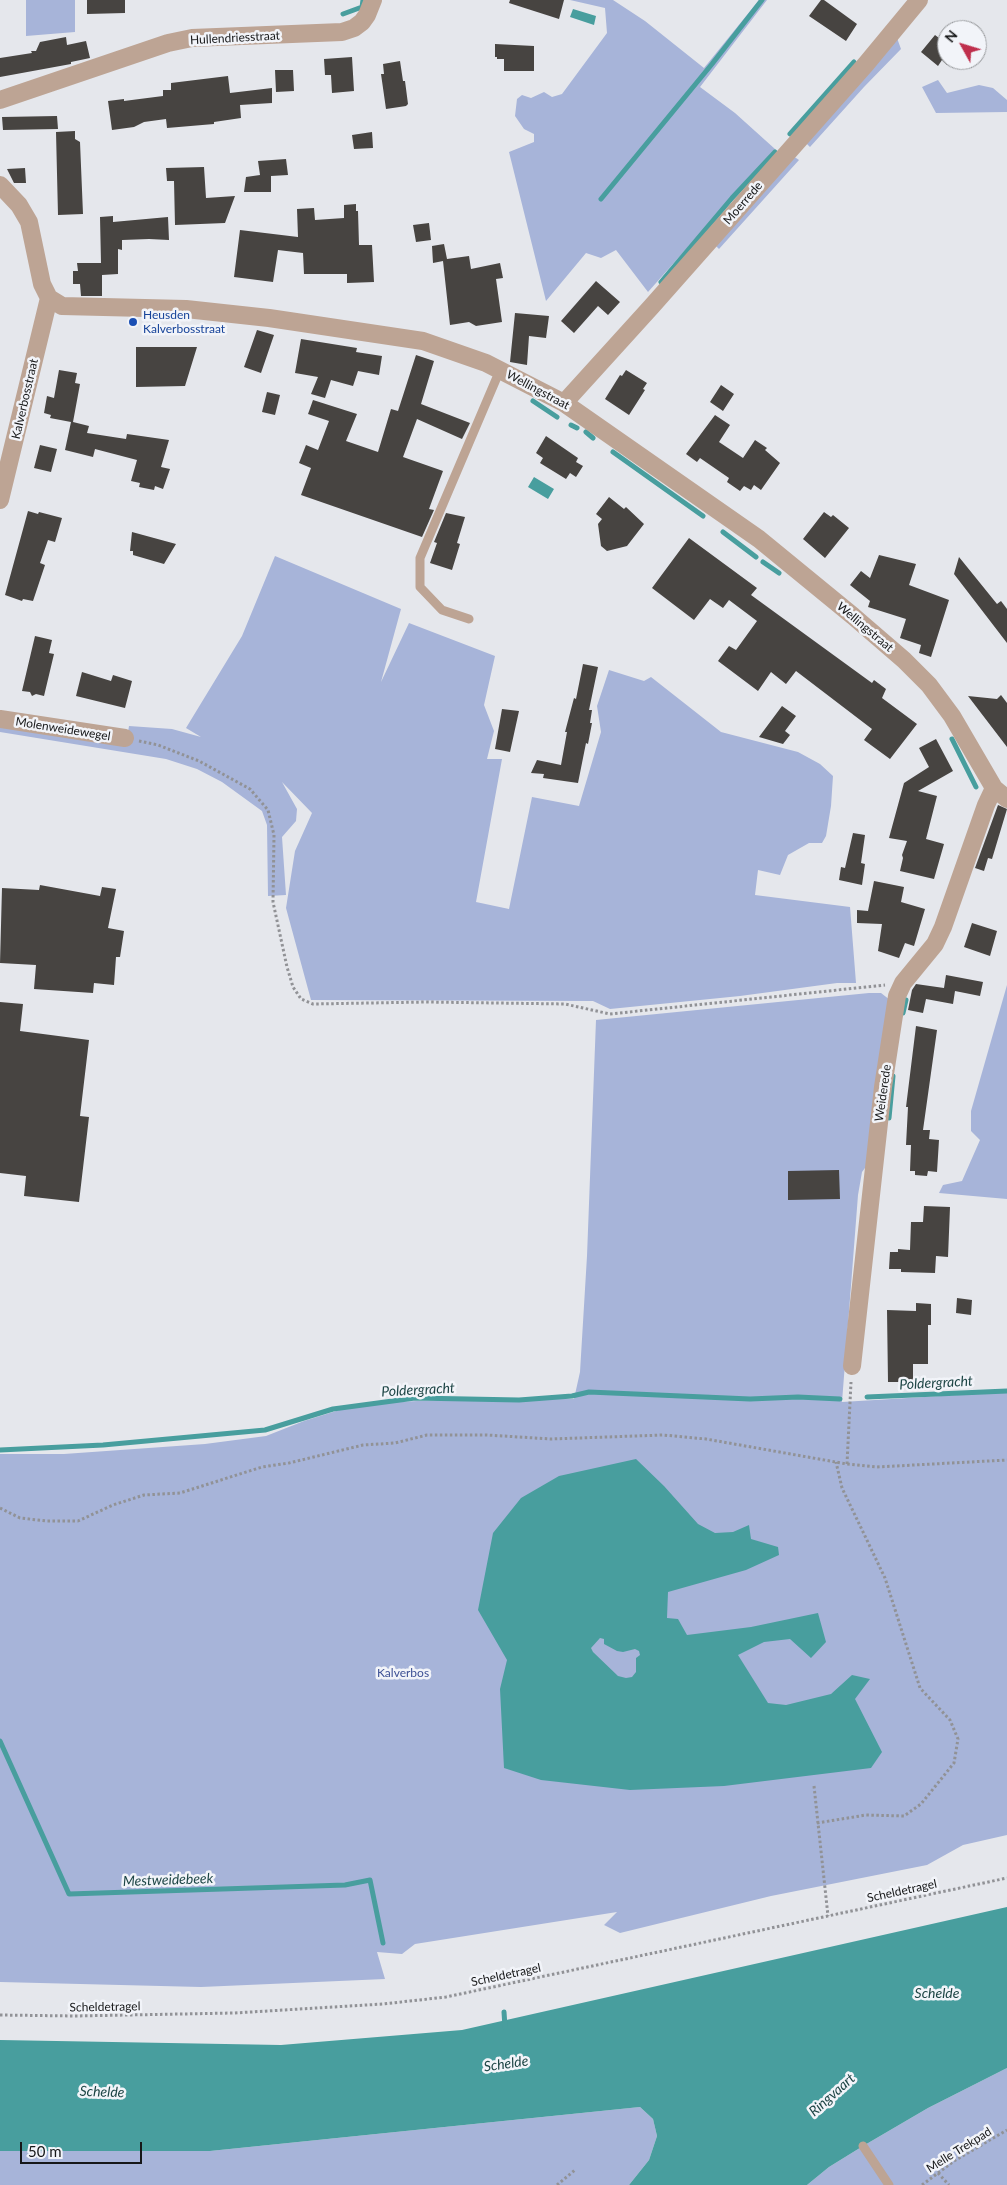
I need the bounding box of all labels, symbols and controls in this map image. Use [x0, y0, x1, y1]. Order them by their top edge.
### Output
north arrow [937, 20, 987, 70]
text: N [941, 26, 961, 45]
street label: Hullendriesstraat [190, 28, 280, 48]
street label: Moerrede [721, 179, 765, 227]
place label: Heusden Kalverbosstraat [143, 308, 225, 336]
marker: Heusden Kalverbosstraat [127, 316, 139, 328]
street label: Kalverbosstraat [9, 357, 41, 441]
street label: Wellingstraat [504, 367, 572, 413]
street label: Wellingstraat [834, 599, 896, 655]
street label: Molenweidewegel [14, 714, 112, 744]
street label: Weiderede [872, 1064, 894, 1122]
water label: Poldergracht [899, 1373, 973, 1393]
water label: Poldergracht [381, 1380, 455, 1400]
park label: Kalverbos [377, 1666, 429, 1680]
water label: Mestweidebeek [122, 1870, 214, 1890]
street label: Scheldetragel [866, 1877, 938, 1905]
street label: Scheldetragel [470, 1961, 542, 1989]
water label: Schelde [915, 1985, 959, 2001]
street label: Scheldetragel [69, 1999, 141, 2015]
water label: Schelde [483, 2053, 529, 2075]
water label: Ringvaart [806, 2070, 858, 2120]
water label: Schelde [79, 2083, 125, 2101]
street label: Melle Trekpad [924, 2124, 994, 2176]
scale bar [22, 2132, 145, 2164]
text: 50 m [28, 2142, 62, 2160]

